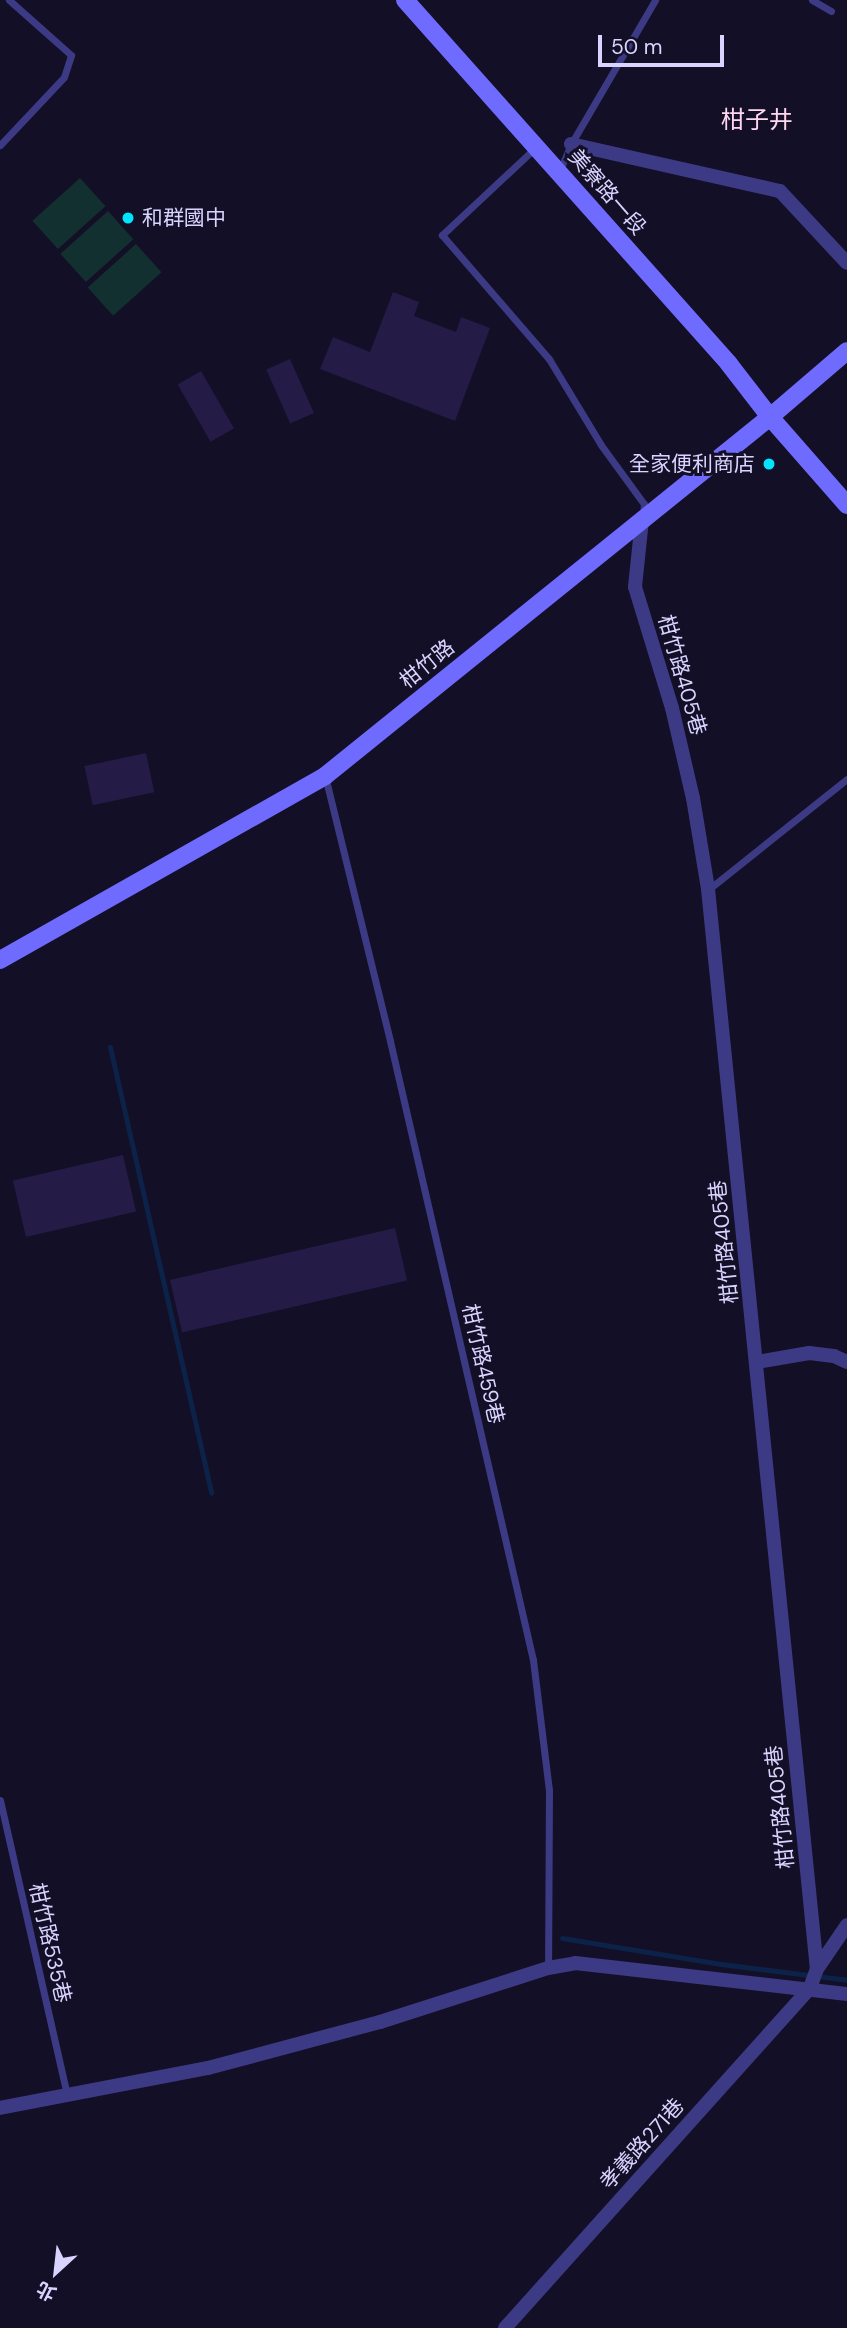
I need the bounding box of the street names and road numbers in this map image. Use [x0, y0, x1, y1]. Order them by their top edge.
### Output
street label: 美寮路一段 [563, 144, 651, 240]
street label: 柑竹路405巷 [653, 612, 711, 738]
street label: 柑竹路 [395, 634, 459, 694]
street label: 柑竹路405巷 [705, 1179, 743, 1305]
street label: 柑竹路459巷 [457, 1302, 509, 1426]
street label: 柑竹路405巷 [761, 1744, 799, 1870]
street label: 柑竹路535巷 [24, 1881, 76, 2005]
street label: 孝義路271巷 [595, 2093, 689, 2195]

